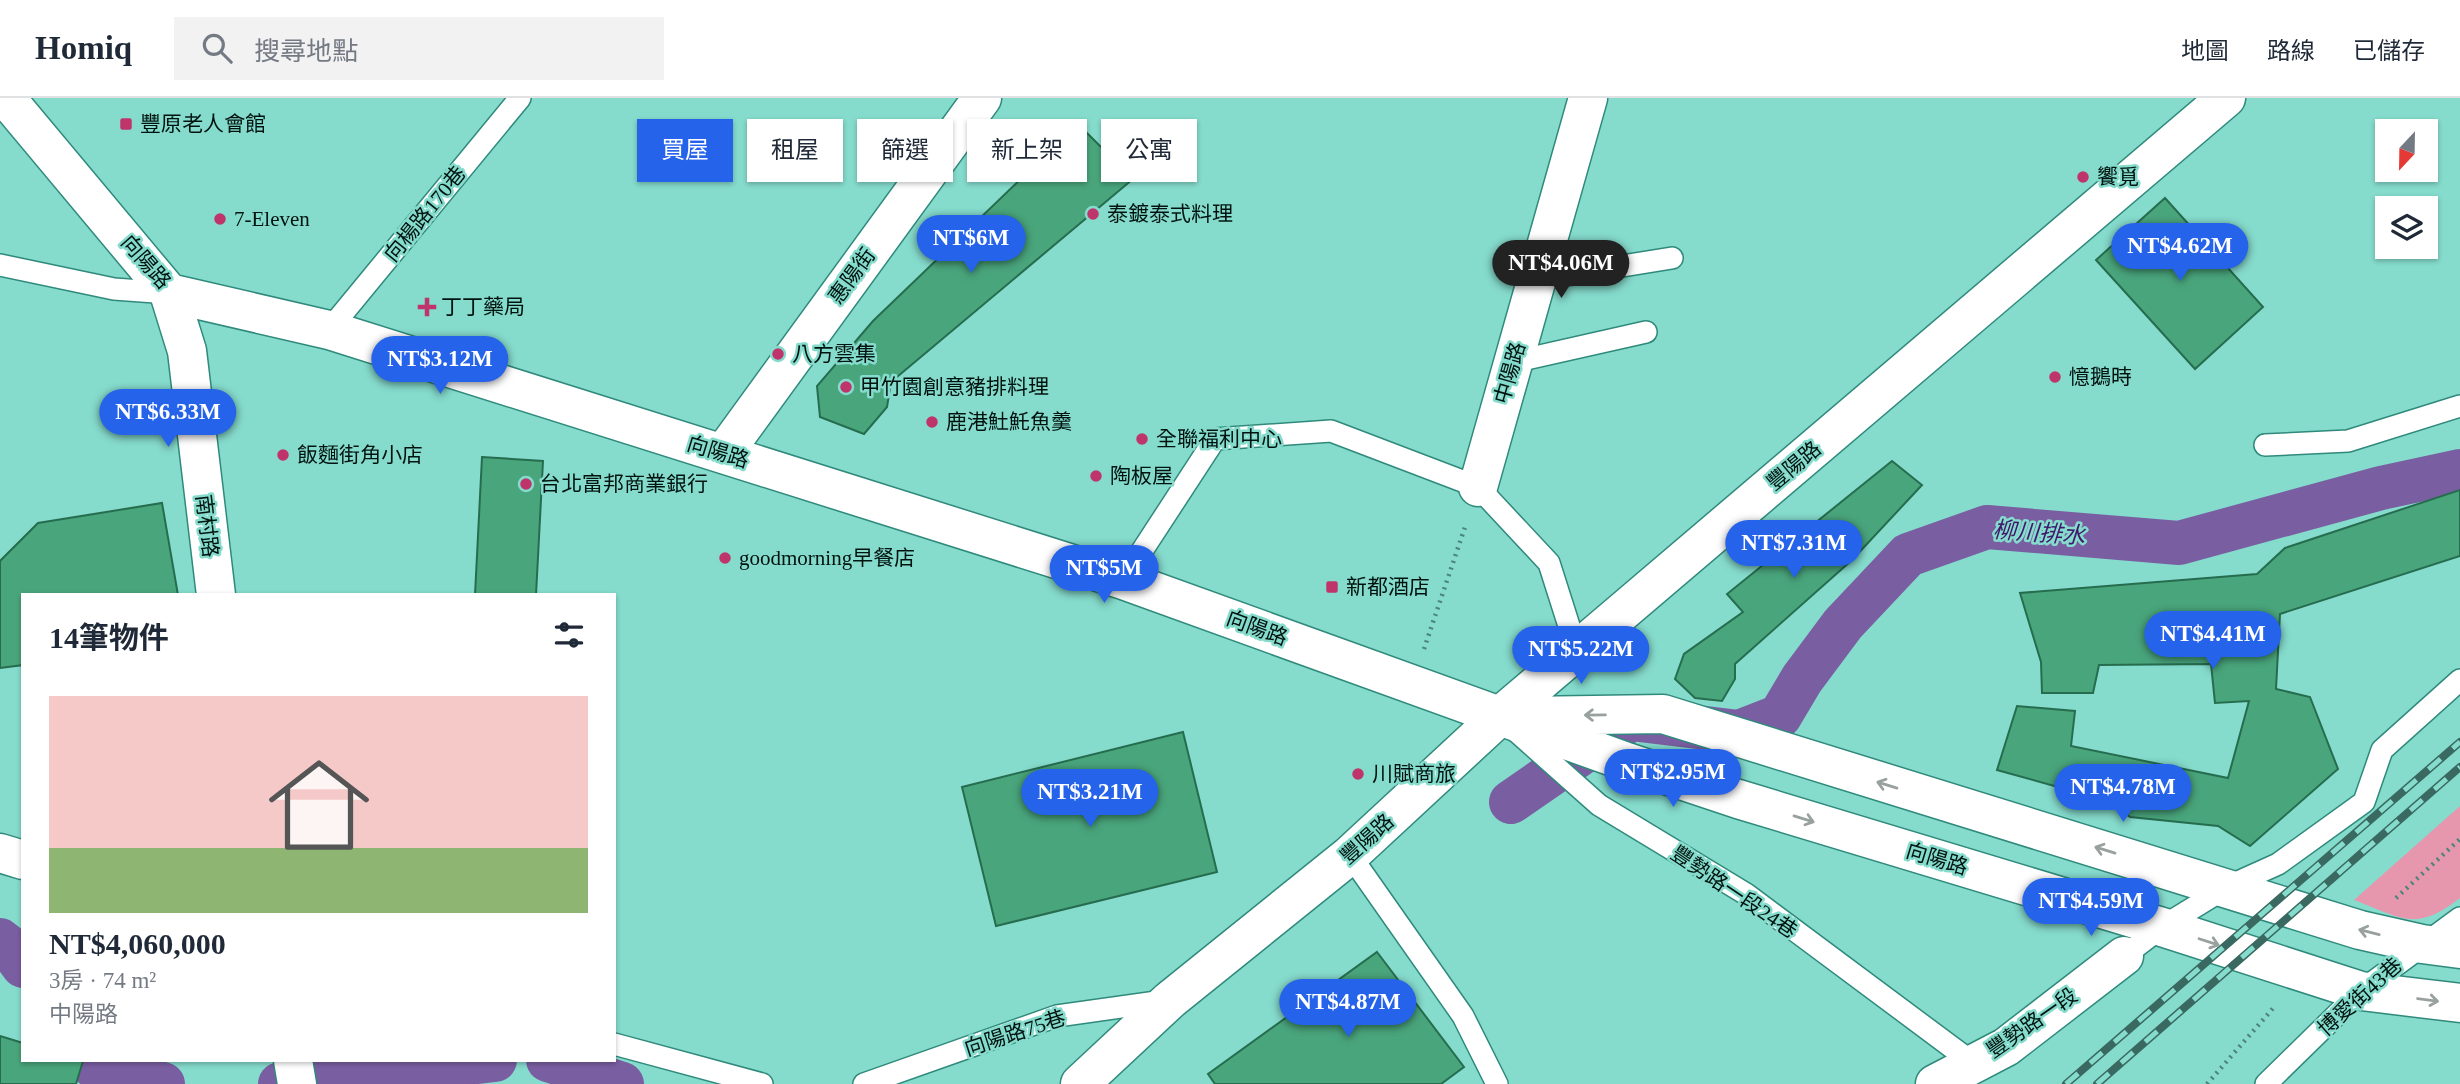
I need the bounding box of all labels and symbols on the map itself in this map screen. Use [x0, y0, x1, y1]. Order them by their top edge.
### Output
place label: 豐原老人會館 [140, 112, 266, 136]
marker: 豐原老人會館 [118, 116, 134, 132]
north arrow [2375, 119, 2438, 182]
street label: 向楊路170巷 [379, 162, 471, 266]
place label: 饗覓 [2097, 165, 2139, 189]
marker: 饗覓 [2075, 169, 2091, 185]
place label: 泰鍍泰式料理 [1107, 202, 1233, 226]
marker: 泰鍍泰式料理 [1085, 206, 1101, 222]
place label: 7-Eleven [234, 207, 310, 231]
marker: 7-Eleven [212, 211, 228, 227]
pin: NT$6M [922, 216, 1020, 275]
pin: NT$4.62M [2108, 223, 2252, 283]
street label: 向陽路 [116, 230, 176, 294]
pin: NT$4.06M [1489, 240, 1633, 300]
street label: 惠陽街 [824, 243, 880, 309]
place label: 丁丁藥局 [441, 295, 525, 319]
marker: 丁丁藥局 [419, 299, 435, 315]
pin: NT$3.12M [368, 336, 512, 396]
street label: 中陽路 [1490, 339, 1530, 407]
place label: 八方雲集 [792, 342, 876, 366]
marker: 八方雲集 [770, 346, 786, 362]
place label: 憶鵝時 [2069, 365, 2132, 389]
marker: 憶鵝時 [2047, 369, 2063, 385]
place label: 甲竹園創意豬排料理 [860, 375, 1049, 399]
marker: 甲竹園創意豬排料理 [838, 379, 854, 395]
pin: NT$6.33M [96, 390, 240, 449]
place label: 鹿港𩵚魠魚羹 [946, 410, 1072, 434]
marker: 鹿港𩵚魠魚羹 [924, 414, 940, 430]
place label: 全聯福利中心 [1156, 427, 1282, 451]
street label: 向陽路 [684, 431, 752, 473]
marker: 全聯福利中心 [1134, 431, 1150, 447]
street label: 豐陽路 [1762, 437, 1826, 495]
place label: 飯麵街角小店 [297, 443, 423, 467]
marker: 飯麵街角小店 [275, 447, 291, 463]
place label: 陶板屋 [1110, 464, 1173, 488]
marker: 陶板屋 [1088, 468, 1104, 484]
place label: 台北富邦商業銀行 [540, 472, 708, 496]
marker: 台北富邦商業銀行 [518, 476, 534, 492]
street label: 南村路 [191, 493, 223, 559]
water label: 柳川排水 [1992, 517, 2087, 549]
pin: NT$7.31M [1722, 520, 1866, 580]
place label: goodmorning早餐店 [739, 546, 915, 570]
pin: NT$5M [1055, 546, 1153, 605]
marker: goodmorning早餐店 [717, 550, 733, 566]
place label: 新都酒店 [1346, 575, 1430, 599]
marker: 新都酒店 [1324, 579, 1340, 595]
street label: 向陽路 [1223, 606, 1291, 650]
pin: NT$4.41M [2141, 612, 2285, 671]
pin: NT$5.22M [1509, 626, 1653, 686]
one-way arrow [1584, 708, 1607, 722]
pin: NT$2.95M [1601, 750, 1745, 809]
place label: 川賦商旅 [1372, 762, 1456, 786]
pin: NT$4.78M [2051, 764, 2195, 824]
marker: 川賦商旅 [1350, 766, 1366, 782]
pin: NT$3.21M [1018, 770, 1162, 829]
one-way arrow [1876, 777, 1898, 790]
street label: 豐陽路 [1336, 809, 1398, 869]
one-way arrow [1792, 813, 1814, 826]
street label: 向陽路 [1903, 838, 1971, 880]
street label: 豐勢路一段24巷 [1666, 841, 1802, 943]
one-way arrow [2094, 843, 2116, 856]
pin: NT$4.59M [2019, 878, 2163, 938]
one-way arrow [2358, 925, 2381, 939]
one-way arrow [2197, 937, 2219, 950]
street label: 博愛街43巷 [2313, 953, 2407, 1041]
pin: NT$4.87M [1276, 979, 1420, 1039]
street label: 豐勢路一段 [1982, 983, 2082, 1063]
one-way arrow [2416, 993, 2439, 1006]
street label: 向陽路75巷 [961, 1005, 1069, 1061]

